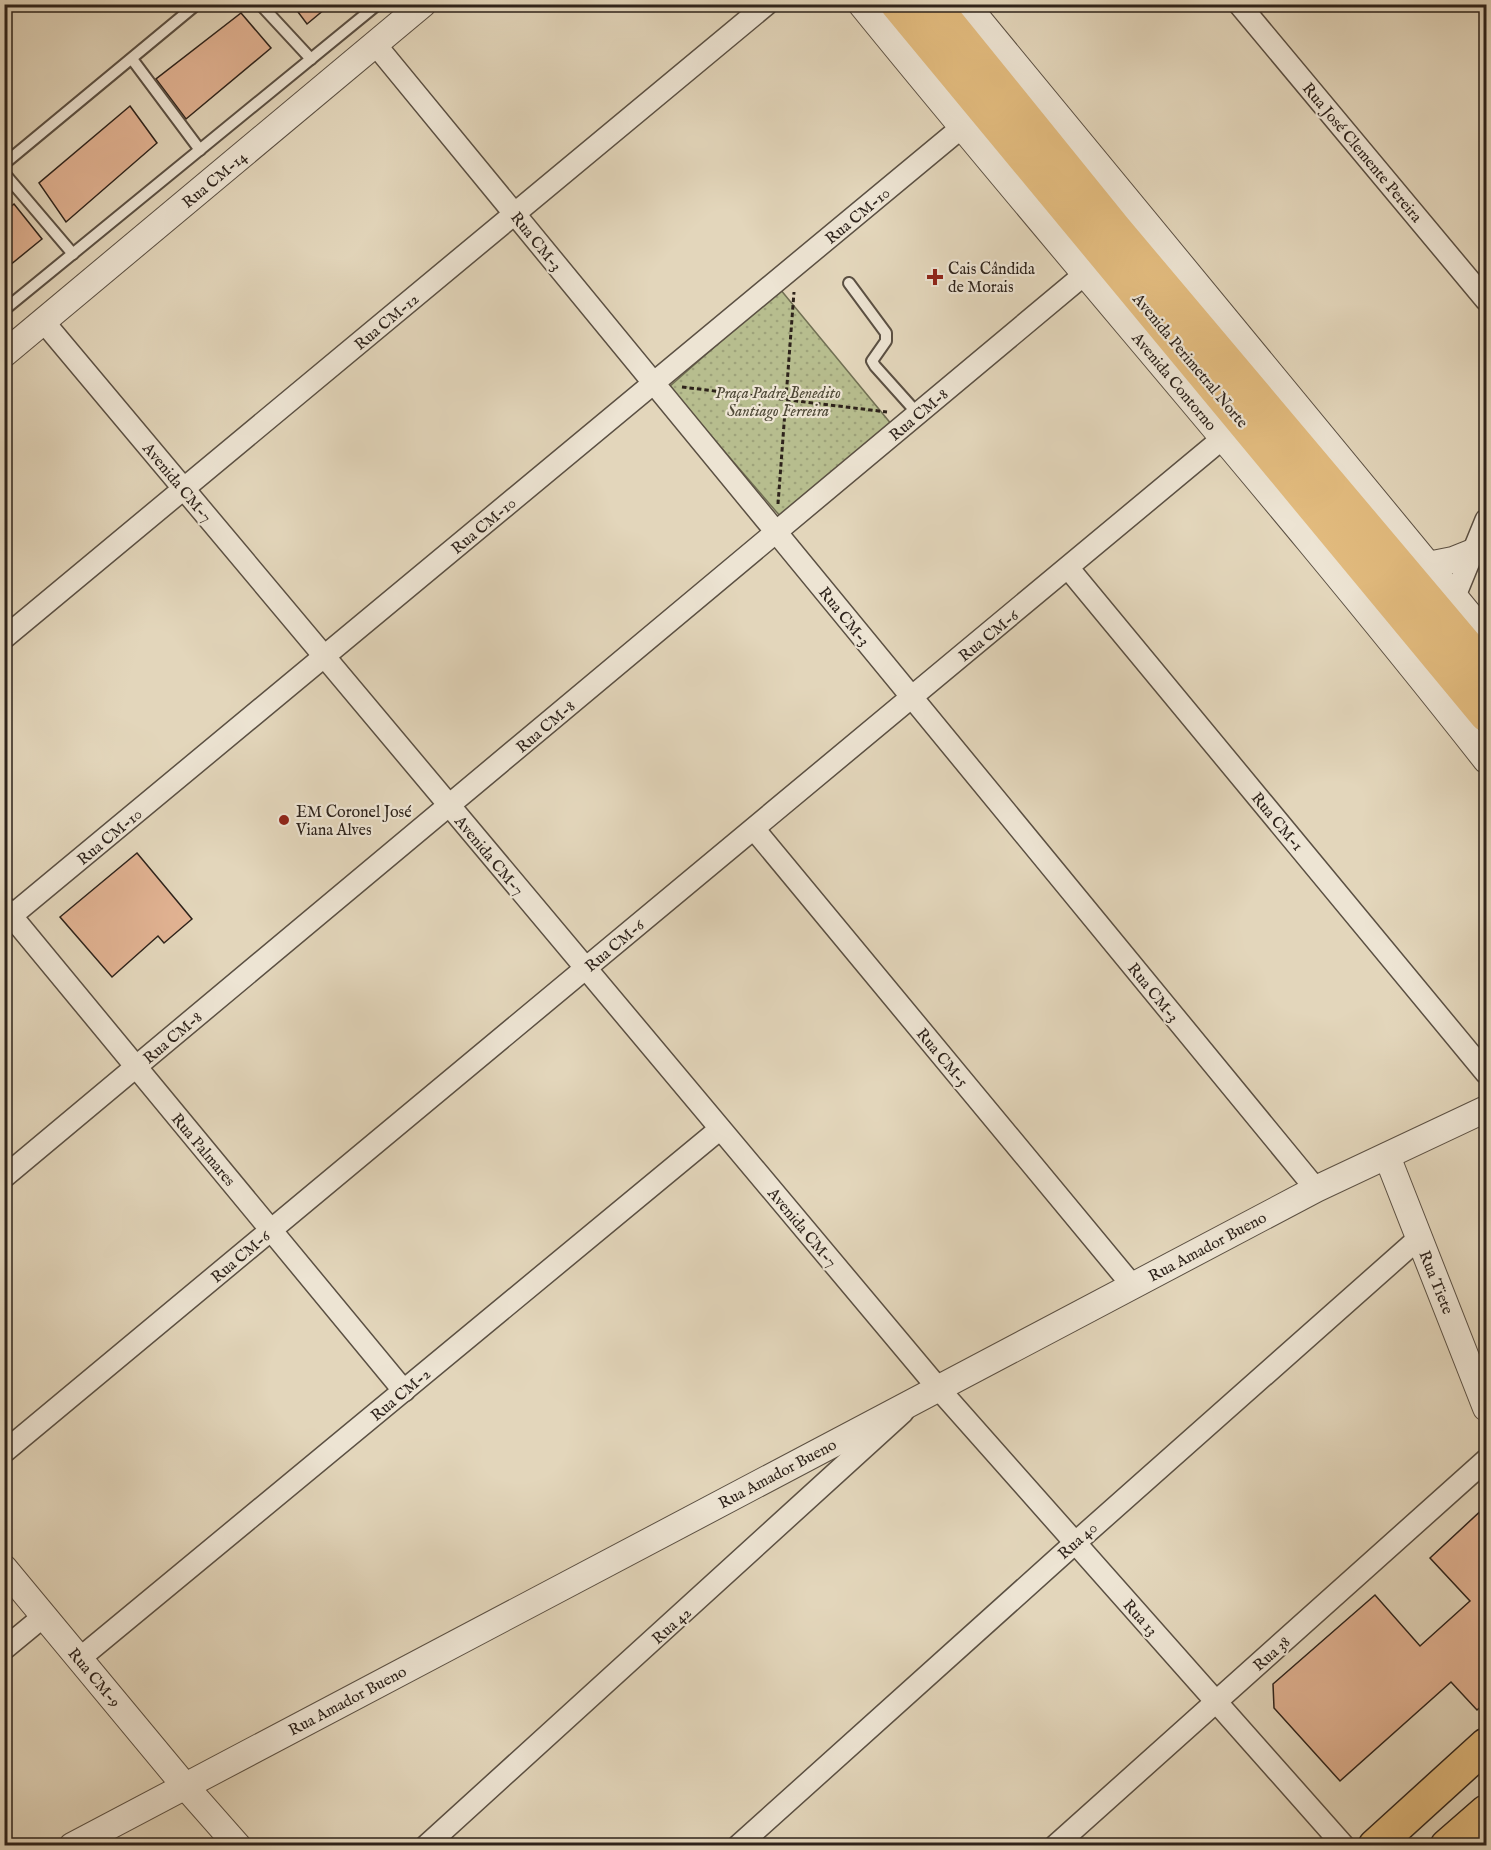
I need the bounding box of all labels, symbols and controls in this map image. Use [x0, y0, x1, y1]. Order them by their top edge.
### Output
street label: Rua José Clemente Pereira [1297, 79, 1426, 227]
street label: Rua CM-14 [179, 148, 252, 213]
street label: Rua CM-10 [822, 184, 895, 249]
street label: Rua CM-3 [505, 208, 565, 276]
place label: Cais Cândida de Morais [948, 260, 1035, 298]
marker: Cais Cândida de Morais [926, 268, 944, 286]
street label: Avenida Perimetral Norte [1127, 289, 1252, 433]
street label: Rua CM-12 [351, 290, 424, 355]
street label: Avenida Contorno [1126, 328, 1221, 436]
park label: Praça Padre Benedito Santiago Ferreira [715, 384, 841, 422]
street label: Rua CM-8 [886, 385, 953, 446]
street label: Avenida CM-7 [137, 439, 216, 527]
street label: Rua CM-10 [448, 494, 521, 559]
street label: Rua CM-3 [813, 583, 873, 651]
street label: Rua CM-6 [955, 606, 1024, 667]
street label: Rua CM-8 [513, 697, 580, 758]
street label: Rua CM-1 [1246, 789, 1307, 856]
place label: EM Coronel José Viana Alves [295, 803, 412, 841]
street label: Rua CM-10 [74, 805, 147, 870]
street label: Avenida CM-7 [449, 812, 528, 900]
marker: EM Coronel José Viana Alves [277, 813, 291, 827]
street label: Rua CM-6 [581, 916, 649, 977]
street label: Rua CM-3 [1122, 959, 1182, 1027]
street label: Rua CM-8 [140, 1008, 207, 1069]
street label: Rua CM-5 [911, 1025, 972, 1092]
street label: Rua Palmares [166, 1110, 239, 1191]
street label: Avenida CM-7 [762, 1184, 841, 1272]
street label: Rua Amador Bueno [1146, 1208, 1271, 1287]
street label: Rua CM-6 [207, 1227, 275, 1288]
street label: Rua Tiete [1413, 1248, 1457, 1317]
street label: Rua CM-2 [367, 1365, 435, 1426]
street label: Rua Amador Bueno [716, 1435, 841, 1514]
street label: Rua 40 [1054, 1518, 1102, 1564]
street label: Rua 13 [1118, 1596, 1161, 1641]
street label: Rua 42 [648, 1604, 696, 1649]
street label: Rua 38 [1250, 1633, 1295, 1676]
street label: Rua CM-9 [63, 1644, 124, 1712]
street label: Rua Amador Bueno [286, 1662, 411, 1741]

